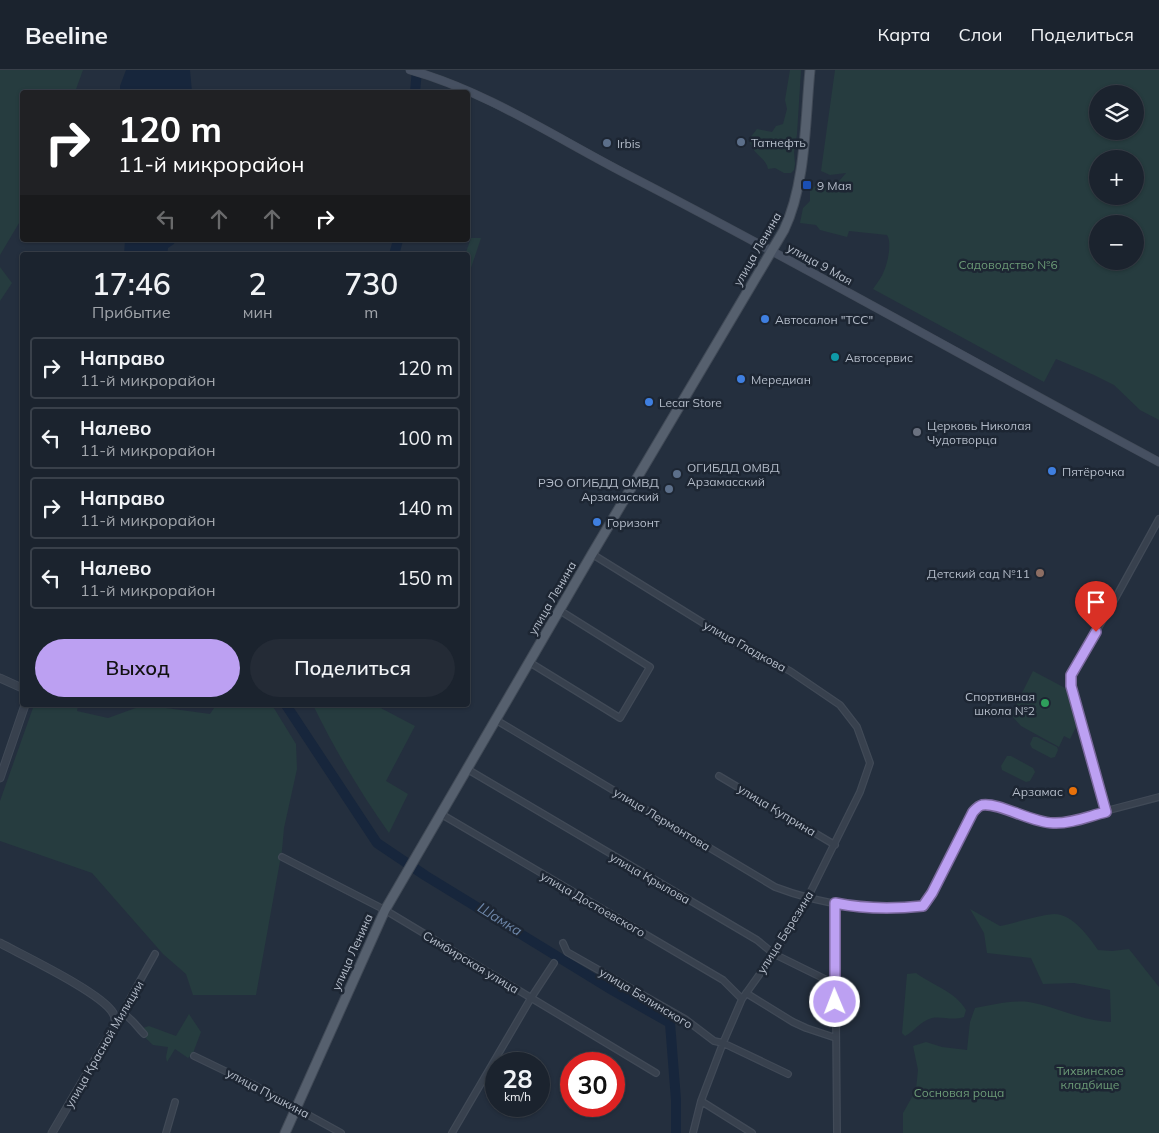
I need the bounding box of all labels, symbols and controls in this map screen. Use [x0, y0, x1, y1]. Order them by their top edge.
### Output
text: Beeline [25, 20, 108, 50]
text: Карта [878, 23, 930, 46]
text: Слои [958, 23, 1003, 46]
text: Поделиться [1031, 23, 1134, 46]
map controls [1089, 85, 1144, 270]
button: layers [1089, 85, 1144, 140]
text: 120 m [118, 107, 222, 151]
icon: right [35, 110, 100, 175]
place label: Татнефть [751, 135, 806, 150]
place label: Irbis [617, 136, 641, 151]
marker: Татнефть [735, 136, 747, 148]
marker: Irbis [601, 137, 613, 149]
text: 11-й микрорайон [118, 150, 304, 178]
button: + [1089, 150, 1144, 205]
place label: 9 Мая [817, 178, 852, 193]
marker: 9 Мая [801, 179, 813, 191]
icon: left [152, 205, 180, 233]
icon: ahead [205, 205, 233, 233]
icon: ahead [258, 205, 286, 233]
icon: right [311, 205, 339, 233]
street label: улица Ленина [730, 209, 784, 289]
button: − [1089, 215, 1144, 270]
street label: улица 9 Мая [785, 240, 855, 288]
park label: Садоводство №6 [958, 257, 1058, 272]
text: 17:46 [92, 265, 171, 303]
text: 2 [249, 265, 267, 303]
text: 730 [344, 265, 398, 303]
text: Прибытие [92, 302, 171, 322]
text: мин [243, 302, 272, 322]
text: m [364, 302, 378, 322]
place label: Автосалон "ТСС" [775, 312, 873, 327]
marker: Автосалон "ТСС" [759, 313, 771, 325]
text: Направо [80, 346, 165, 370]
place label: Автосервис [845, 350, 913, 365]
marker: Автосервис [829, 351, 841, 363]
icon: right [37, 354, 65, 382]
text: 120 m [397, 356, 453, 380]
text: 11-й микрорайон [80, 370, 216, 390]
place label: Мередиан [751, 372, 811, 387]
marker: Мередиан [735, 373, 747, 385]
place label: Lecar Store [659, 395, 722, 410]
marker: Lecar Store [643, 396, 655, 408]
text: Налево [80, 416, 152, 440]
place label: Церковь Николая Чудотворца [927, 418, 1031, 447]
icon: left [37, 424, 65, 452]
text: 100 m [397, 426, 453, 450]
marker: Церковь Николая Чудотворца [911, 426, 923, 438]
text: 11-й микрорайон [80, 440, 216, 460]
place label: ОГИБДД ОМВД Арзамасский [687, 460, 780, 489]
place label: Пятёрочка [1062, 464, 1125, 479]
marker: Пятёрочка [1046, 465, 1058, 477]
marker: ОГИБДД ОМВД Арзамасский [671, 468, 683, 480]
place label: РЭО ОГИБДД ОМВД Арзамасский [538, 475, 659, 504]
marker: РЭО ОГИБДД ОМВД Арзамасский [663, 483, 675, 495]
text: Направо [80, 486, 165, 510]
icon: right [37, 494, 65, 522]
text: 140 m [397, 496, 453, 520]
text: 11-й микрорайон [80, 510, 216, 530]
place label: Горизонт [607, 515, 660, 530]
marker: Горизонт [591, 516, 603, 528]
text: Налево [80, 556, 152, 580]
street label: улица Ленина [525, 558, 579, 638]
icon: left [37, 564, 65, 592]
text: 150 m [397, 566, 453, 590]
place label: Детский сад №11 [927, 566, 1030, 581]
marker: Детский сад №11 [1034, 567, 1046, 579]
text: 11-й микрорайон [80, 580, 216, 600]
pin [1075, 581, 1117, 632]
icon: arrive [1082, 588, 1110, 616]
street label: улица Гладкова [701, 617, 789, 675]
button: Выход [35, 639, 240, 697]
button: Поделиться [250, 639, 455, 697]
place label: Спортивная школа №2 [965, 689, 1035, 718]
marker: Спортивная школа №2 [1039, 697, 1051, 709]
street label: улица Куприна [735, 781, 819, 839]
street label: улица Лермонтова [611, 784, 713, 854]
place label: Арзамас [1012, 784, 1063, 799]
marker: Арзамас [1067, 785, 1079, 797]
street label: улица Крылова [607, 849, 693, 907]
street label: улица Достоевского [538, 868, 648, 940]
street label: улица Березина [754, 888, 816, 976]
water label: Шамка [474, 898, 526, 940]
street label: улица Ленина [328, 911, 376, 993]
street label: Симбирская улица [420, 927, 522, 997]
street label: улица Белинского [597, 964, 695, 1032]
position arrow [808, 975, 860, 1027]
street label: улица Красной Милиции [61, 978, 147, 1110]
speed limit sign: 30 [560, 1052, 625, 1117]
text: 28 [502, 1063, 533, 1094]
park label: Тихвинское кладбище [1056, 1063, 1124, 1092]
street label: улица Пушкина [224, 1065, 312, 1121]
park label: Сосновая роща [914, 1085, 1004, 1100]
text: km/h [504, 1089, 531, 1104]

